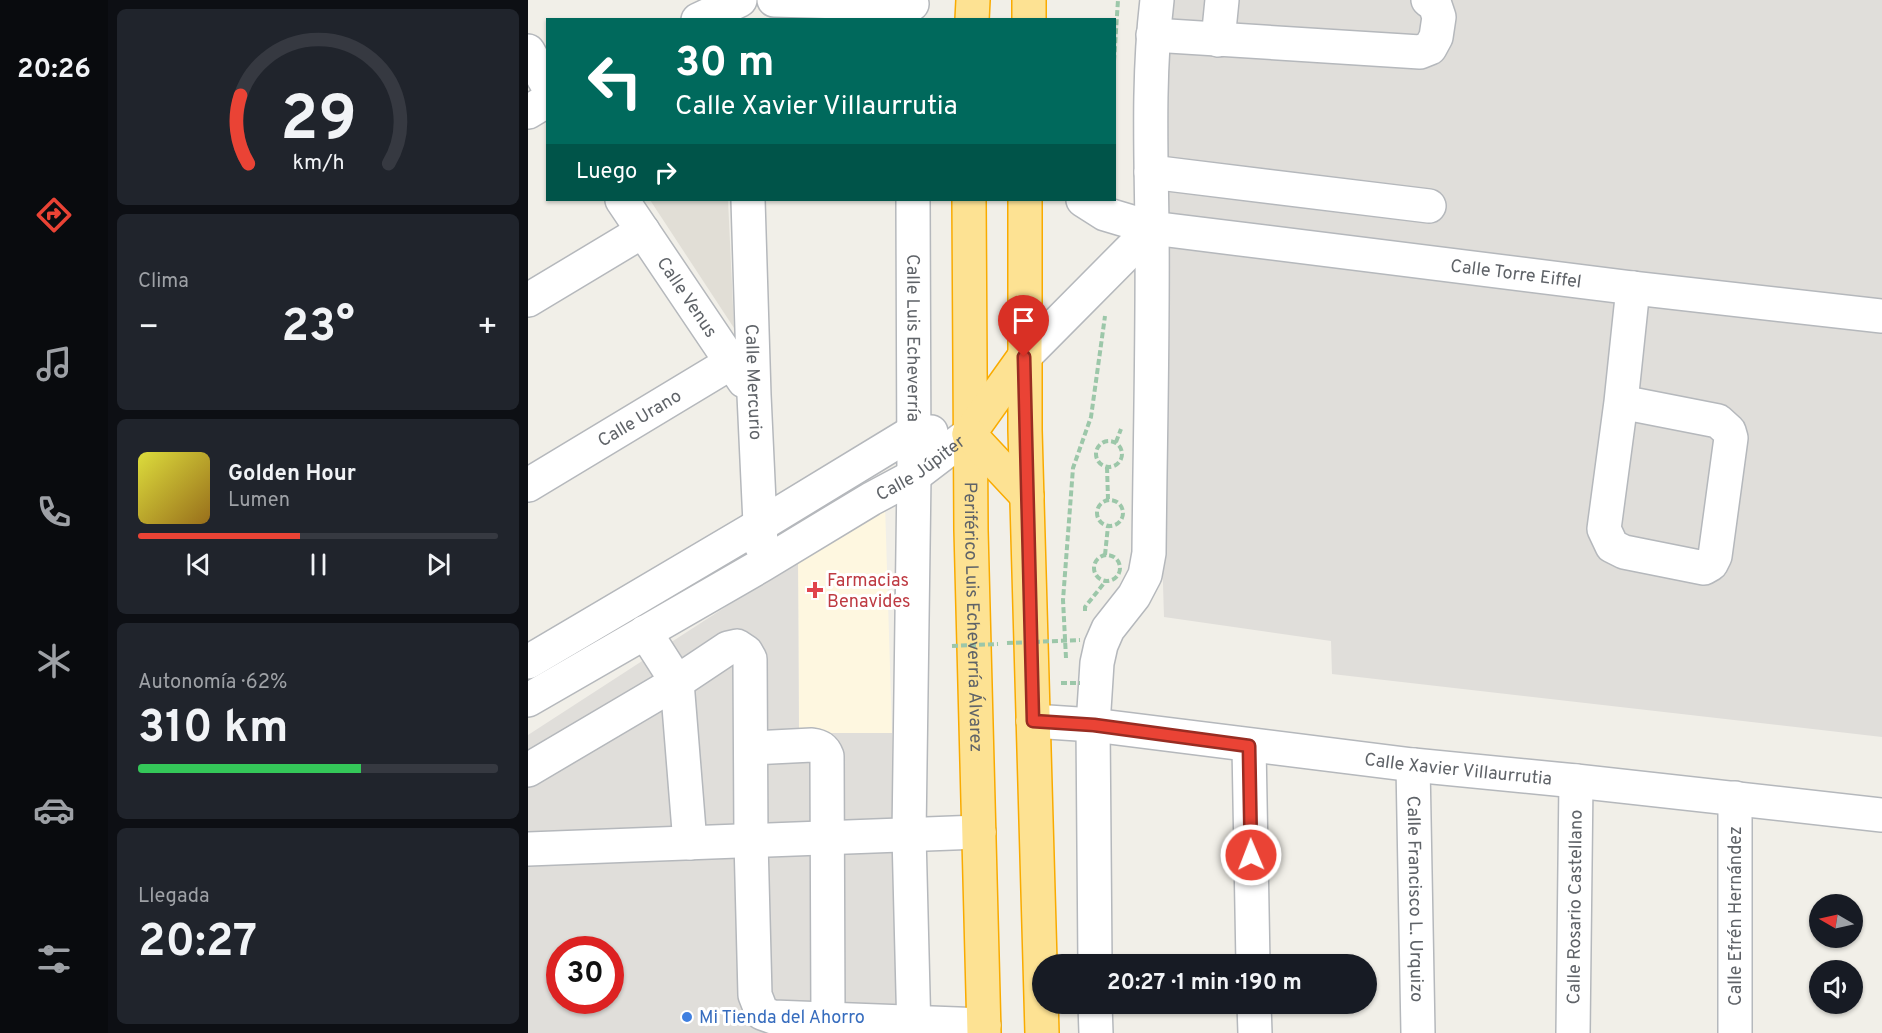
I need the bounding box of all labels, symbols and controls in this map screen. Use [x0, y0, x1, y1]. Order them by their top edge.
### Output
text: 30 m [675, 38, 774, 91]
icon: left [576, 42, 654, 120]
text: 20:26 [17, 53, 91, 87]
text: 29 [280, 83, 356, 162]
text: Calle Xavier Villaurrutia [675, 90, 958, 124]
text: km/h [292, 150, 344, 177]
icon: right [649, 156, 682, 189]
text: Luego [576, 159, 637, 186]
icon: directions [33, 194, 75, 236]
street label: Calle Venus [651, 253, 722, 343]
street label: Calle Luis Echeverría [900, 254, 924, 422]
street label: Calle Torre Eiffel [1449, 255, 1583, 294]
text: Clima [138, 269, 189, 295]
pin [998, 295, 1049, 357]
text: 23° [281, 300, 355, 357]
icon: arrive [1007, 304, 1040, 337]
text: − [138, 308, 159, 350]
text: + [477, 308, 498, 350]
street label: Calle Mercurio [739, 324, 766, 441]
icon: music [33, 343, 75, 385]
street label: Calle Urano [594, 385, 686, 453]
street label: Calle Júpiter [873, 431, 970, 507]
text: Golden Hour [228, 461, 356, 488]
street label: Periférico Luis Echeverría Álvarez [958, 482, 987, 753]
text: Lumen [228, 488, 290, 514]
icon: phone [33, 491, 75, 533]
icon: previous [182, 548, 215, 581]
icon: pause [302, 548, 335, 581]
icon: next [422, 548, 455, 581]
place label: Farmacias Benavides [827, 570, 910, 614]
marker: Farmacias Benavides [808, 583, 822, 597]
icon: climate [33, 640, 75, 682]
text: Autonomía · 62% [138, 670, 287, 696]
text: 310 km [138, 701, 288, 758]
street label: Calle Xavier Villaurrutia [1363, 749, 1553, 792]
icon: car [33, 789, 75, 831]
street label: Calle Francisco L. Urquizo [1401, 795, 1427, 1003]
street label: Calle Rosario Castellano [1563, 809, 1589, 1005]
position arrow [1219, 823, 1283, 887]
street label: Calle Efrén Hernández [1725, 826, 1748, 1006]
text: Llegada [138, 884, 210, 910]
north arrow [1809, 894, 1863, 948]
map controls [1809, 894, 1863, 1014]
text: 20:27 [138, 915, 257, 972]
speed limit sign: 30 [546, 936, 624, 1014]
icon: filters [33, 938, 75, 980]
button: sound [1809, 960, 1863, 1014]
text: 20:27 · 1 min · 190 m [1107, 970, 1302, 997]
place label: Mi Tienda del Ahorro [699, 1007, 865, 1030]
marker: Mi Tienda del Ahorro [680, 1010, 694, 1024]

